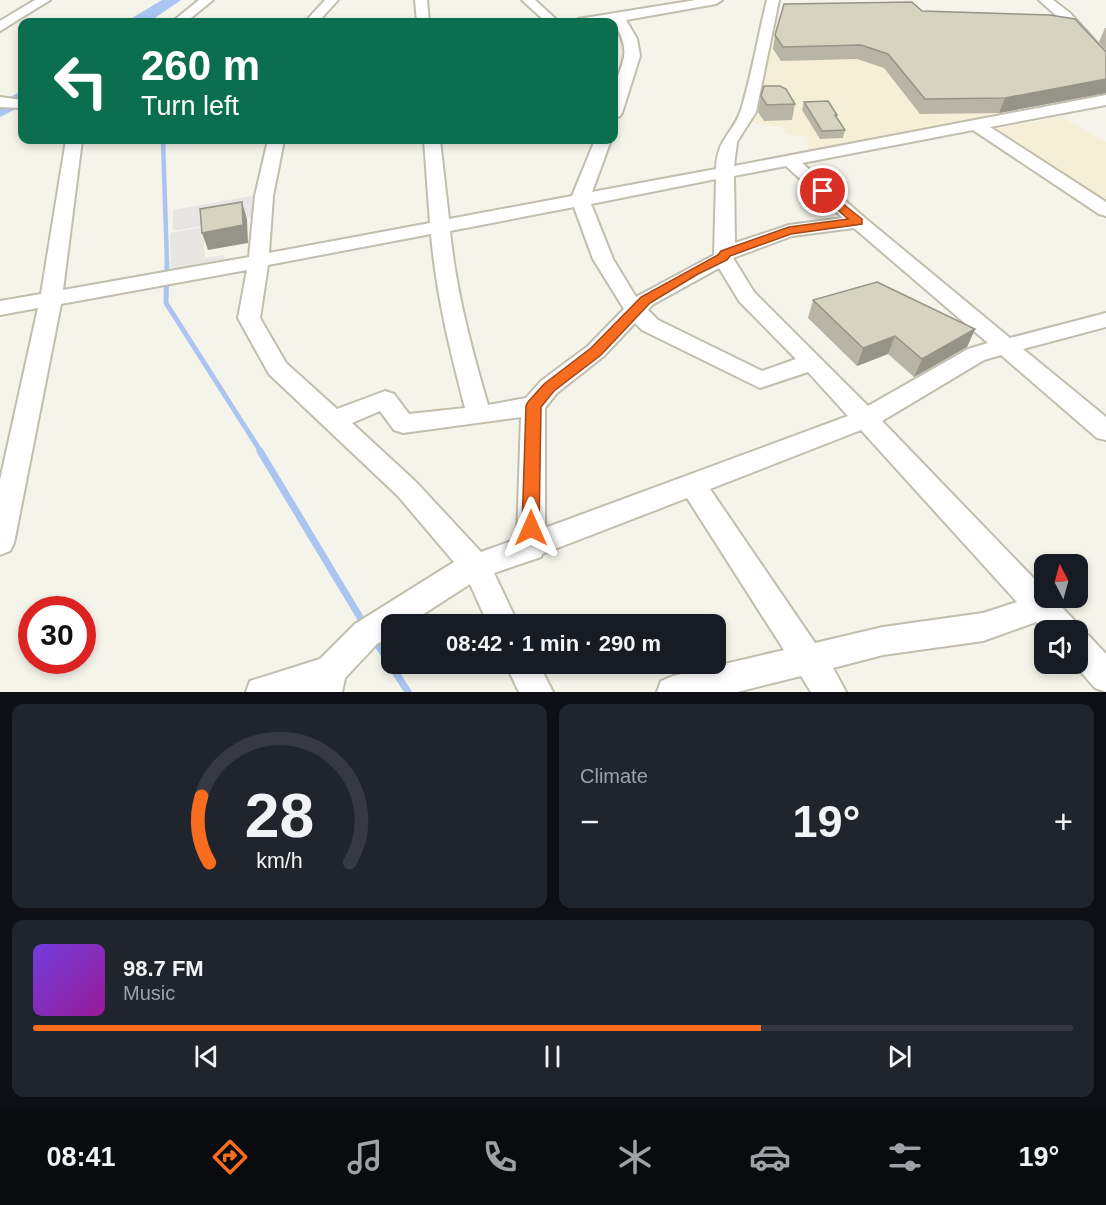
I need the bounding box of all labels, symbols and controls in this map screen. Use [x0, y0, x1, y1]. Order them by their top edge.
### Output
icon: left [42, 42, 120, 120]
text: 260 m [141, 42, 260, 89]
text: Turn left [141, 91, 239, 121]
pin [797, 165, 848, 216]
icon: arrive [806, 174, 839, 207]
position arrow [499, 496, 563, 560]
north arrow [1034, 554, 1088, 608]
map controls [1034, 554, 1088, 674]
speed limit sign: 30 [18, 596, 96, 674]
button: sound [1034, 620, 1088, 674]
text: 08:42 · 1 min · 290 m [446, 631, 661, 656]
text: Climate [580, 765, 648, 787]
text: 28 [245, 781, 314, 850]
text: 19° [792, 796, 861, 847]
text: − [580, 803, 599, 840]
text: + [1054, 803, 1073, 840]
text: km/h [256, 849, 303, 873]
text: 98.7 FM [123, 956, 204, 981]
text: Music [123, 982, 175, 1004]
icon: previous [190, 1040, 223, 1073]
icon: pause [536, 1040, 569, 1073]
icon: next [883, 1040, 916, 1073]
icon: directions [209, 1136, 251, 1178]
icon: music [344, 1136, 386, 1178]
icon: phone [479, 1136, 521, 1178]
icon: climate [614, 1136, 656, 1178]
icon: car [749, 1136, 791, 1178]
icon: filters [884, 1136, 926, 1178]
text: 08:41 [47, 1142, 116, 1172]
text: 19° [1019, 1142, 1059, 1172]

